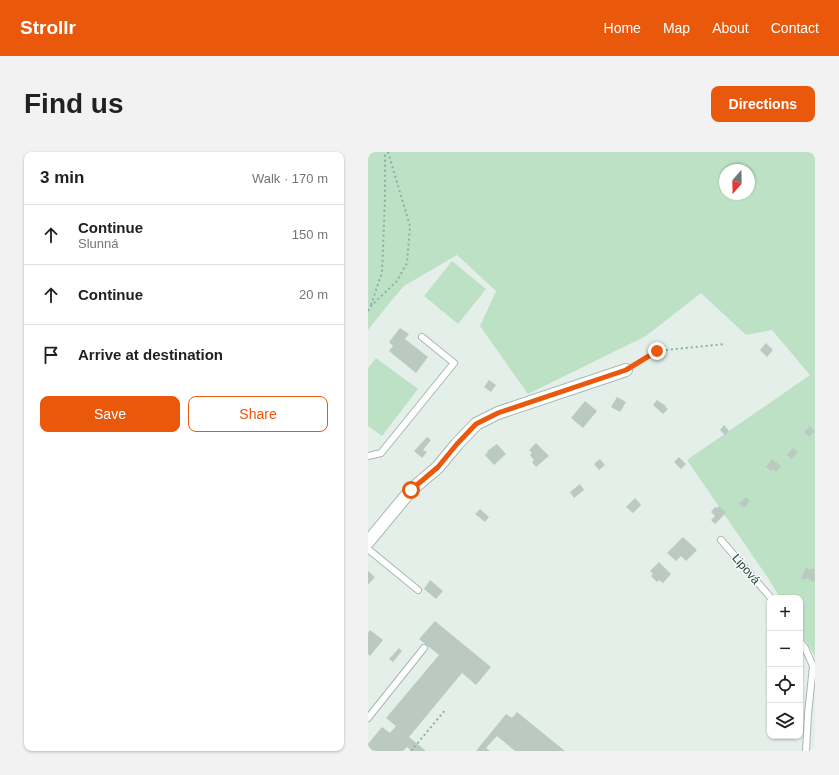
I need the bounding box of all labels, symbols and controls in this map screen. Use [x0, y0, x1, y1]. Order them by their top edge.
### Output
text: Strollr [20, 17, 76, 38]
text: Home [604, 20, 641, 36]
text: Map [663, 20, 690, 36]
text: About [712, 20, 749, 36]
text: Contact [771, 20, 819, 36]
button: Directions [711, 86, 815, 122]
text: Find us [24, 88, 124, 119]
north arrow [719, 164, 755, 200]
text: 3 min [40, 168, 84, 187]
text: Walk · 170 m [252, 171, 328, 186]
text: Continue [78, 219, 143, 236]
icon: ahead [40, 224, 62, 246]
text: 150 m [292, 227, 328, 242]
text: Slunná [78, 236, 118, 251]
icon: ahead [40, 284, 62, 306]
text: Continue [78, 286, 143, 303]
text: 20 m [299, 287, 328, 302]
route end [648, 342, 666, 360]
icon: arrive [40, 344, 62, 366]
text: Arrive at destination [78, 346, 223, 363]
button: Save [40, 396, 180, 432]
button: Share [188, 396, 328, 432]
route start [402, 481, 420, 499]
street label: Lipová [729, 551, 763, 587]
map controls [767, 595, 803, 739]
button: + [767, 595, 803, 631]
button: − [767, 631, 803, 667]
button: locate [767, 667, 803, 703]
button: layers [767, 703, 803, 739]

